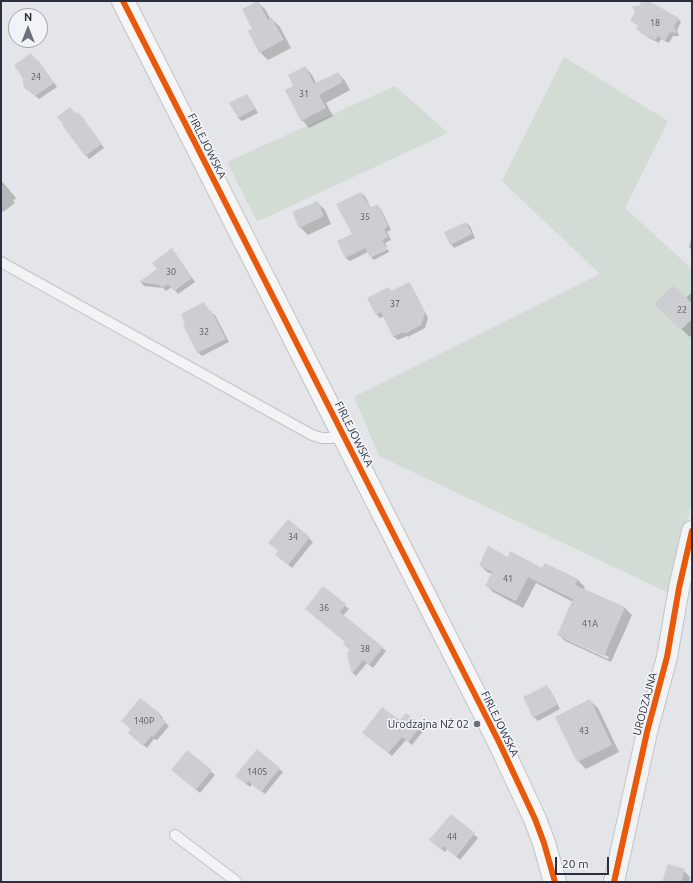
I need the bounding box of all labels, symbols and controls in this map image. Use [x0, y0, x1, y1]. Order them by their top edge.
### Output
north arrow [8, 8, 48, 48]
text: N [24, 11, 32, 23]
house number: 18 [650, 18, 660, 28]
house number: 24 [31, 72, 41, 82]
house number: 31 [299, 89, 309, 99]
street label: FIRLEJOWSKA [185, 111, 229, 181]
house number: 35 [360, 212, 370, 222]
house number: 30 [166, 267, 176, 277]
house number: 37 [390, 299, 400, 309]
house number: 22 [677, 305, 687, 315]
house number: 32 [199, 327, 209, 337]
street label: FIRLEJOWSKA [332, 399, 376, 469]
house number: 34 [288, 532, 298, 542]
house number: 41 [503, 574, 513, 584]
house number: 36 [319, 603, 329, 613]
house number: 41A [582, 619, 598, 629]
house number: 38 [360, 644, 370, 654]
street label: URODZAJNA [630, 671, 660, 737]
street label: FIRLEJOWSKA [478, 689, 522, 759]
house number: 140P [134, 716, 154, 726]
place label: Urodzajna NŻ 02 [388, 717, 469, 731]
marker: Urodzajna NŻ 02 [472, 719, 482, 729]
house number: 43 [579, 726, 589, 736]
house number: 140S [247, 767, 267, 777]
house number: 44 [447, 832, 457, 842]
scale bar [557, 849, 611, 875]
text: 20 m [562, 857, 589, 870]

